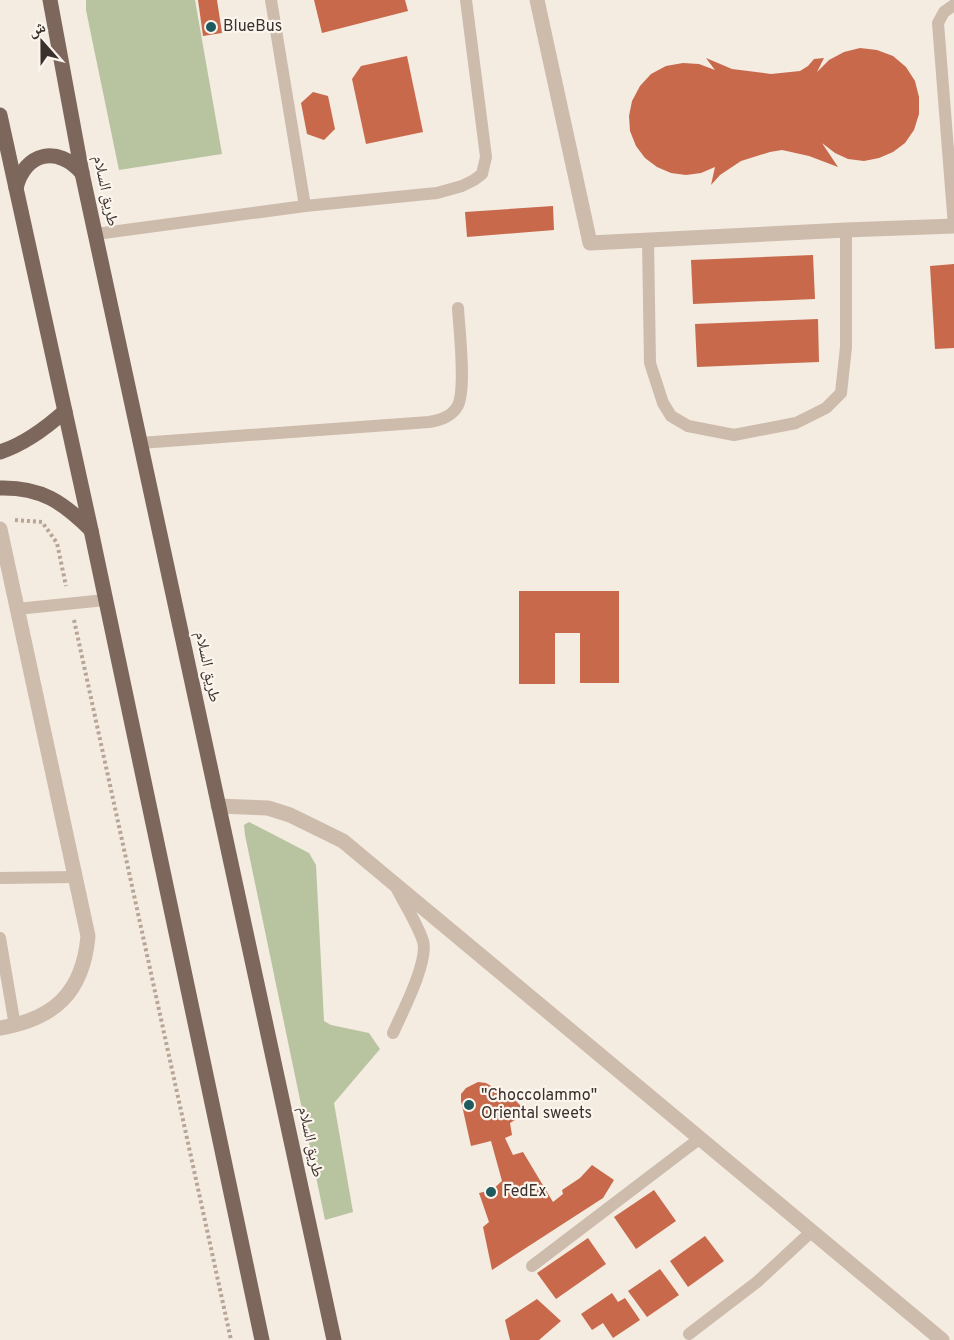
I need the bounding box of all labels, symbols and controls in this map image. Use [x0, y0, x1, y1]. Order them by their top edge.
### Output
north arrow [12, 12, 72, 72]
text: ش [26, 17, 49, 42]
place label: BlueBus [223, 17, 282, 37]
marker: BlueBus [204, 20, 218, 34]
street label: طريق السلام [88, 154, 122, 228]
street label: طريق السلام [190, 630, 224, 704]
place label: "Choccolammo" Oriental sweets [481, 1086, 597, 1124]
marker: "Choccolammo" Oriental sweets [462, 1098, 476, 1112]
street label: طريق السلام [293, 1105, 327, 1179]
place label: FedEx [503, 1182, 546, 1202]
marker: FedEx [484, 1185, 498, 1199]

